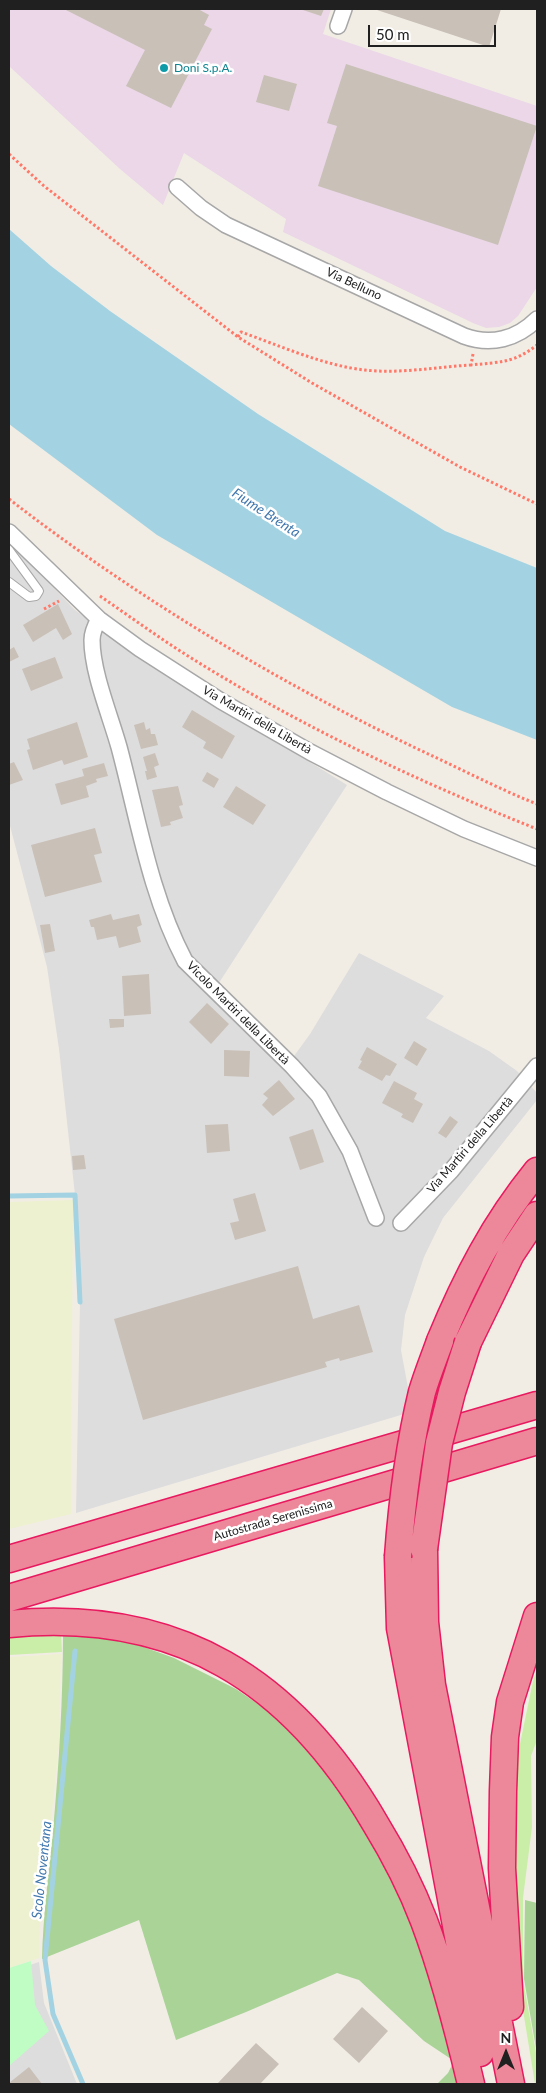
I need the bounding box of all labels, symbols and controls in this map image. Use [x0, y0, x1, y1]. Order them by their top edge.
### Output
scale bar [371, 15, 498, 47]
text: 50 m [376, 25, 410, 43]
place label: Doni S.p.A. [174, 61, 232, 75]
marker: Doni S.p.A. [158, 62, 170, 74]
street label: Via Belluno [324, 265, 384, 303]
water label: Fiume Brenta [229, 485, 303, 541]
street label: Via Martiri della Libertà [200, 683, 314, 757]
street label: Vicolo Martiri della Libertà [184, 959, 292, 1067]
street label: Via Martiri della Libertà [424, 1094, 516, 1196]
street label: Autostrada Serenissima [212, 1496, 334, 1544]
water label: Scolo Noventana [29, 1820, 55, 1920]
north arrow [481, 2028, 531, 2078]
text: N [501, 2029, 511, 2046]

